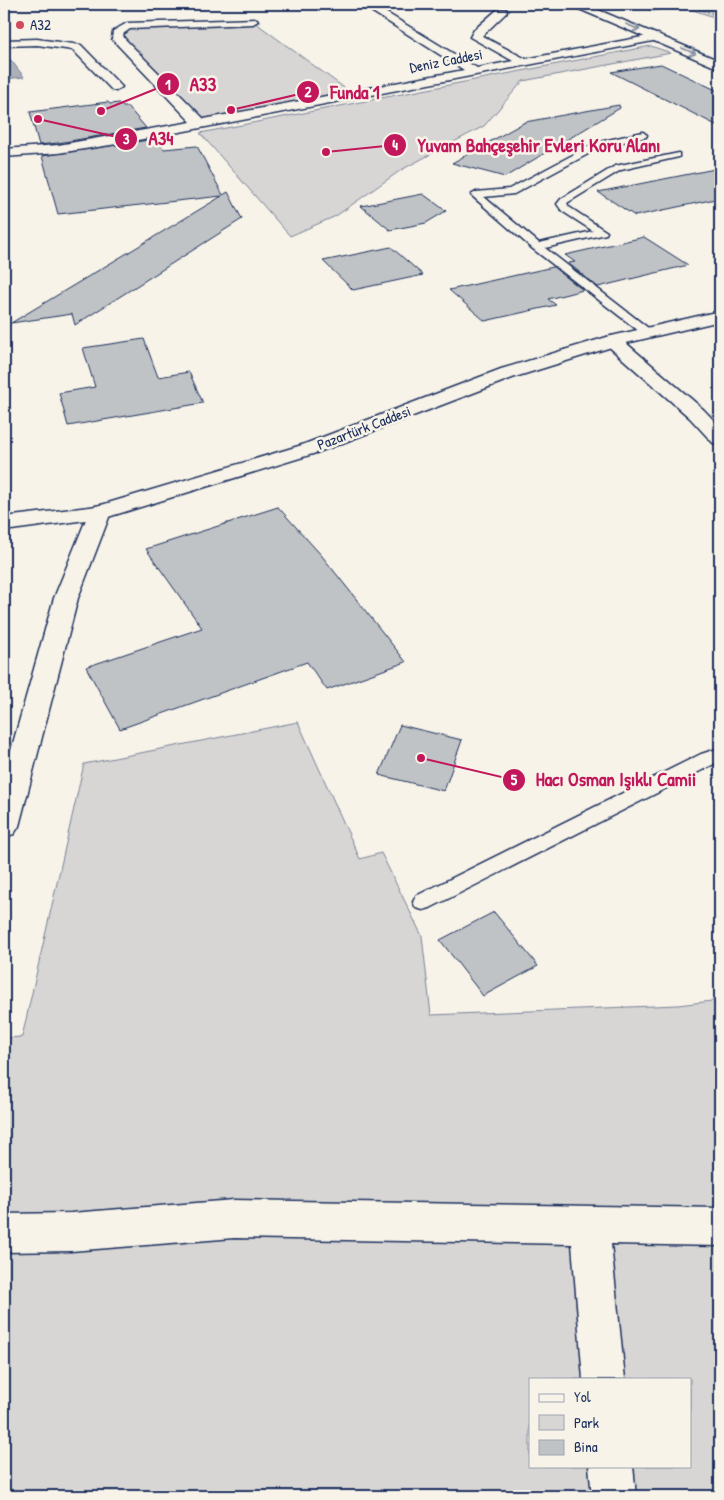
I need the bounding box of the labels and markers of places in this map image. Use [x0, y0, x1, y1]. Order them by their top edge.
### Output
place label: A32 [30, 14, 51, 35]
marker: A32 [14, 19, 26, 31]
callout: A33 [155, 67, 226, 101]
callout: Funda 1 [295, 75, 390, 109]
callout: A34 [114, 122, 184, 156]
callout: Yuvam Bahçeşehir Evleri Koru Alanı [382, 128, 670, 162]
callout: Hacı Osman Işıklı Camii [501, 763, 707, 797]

